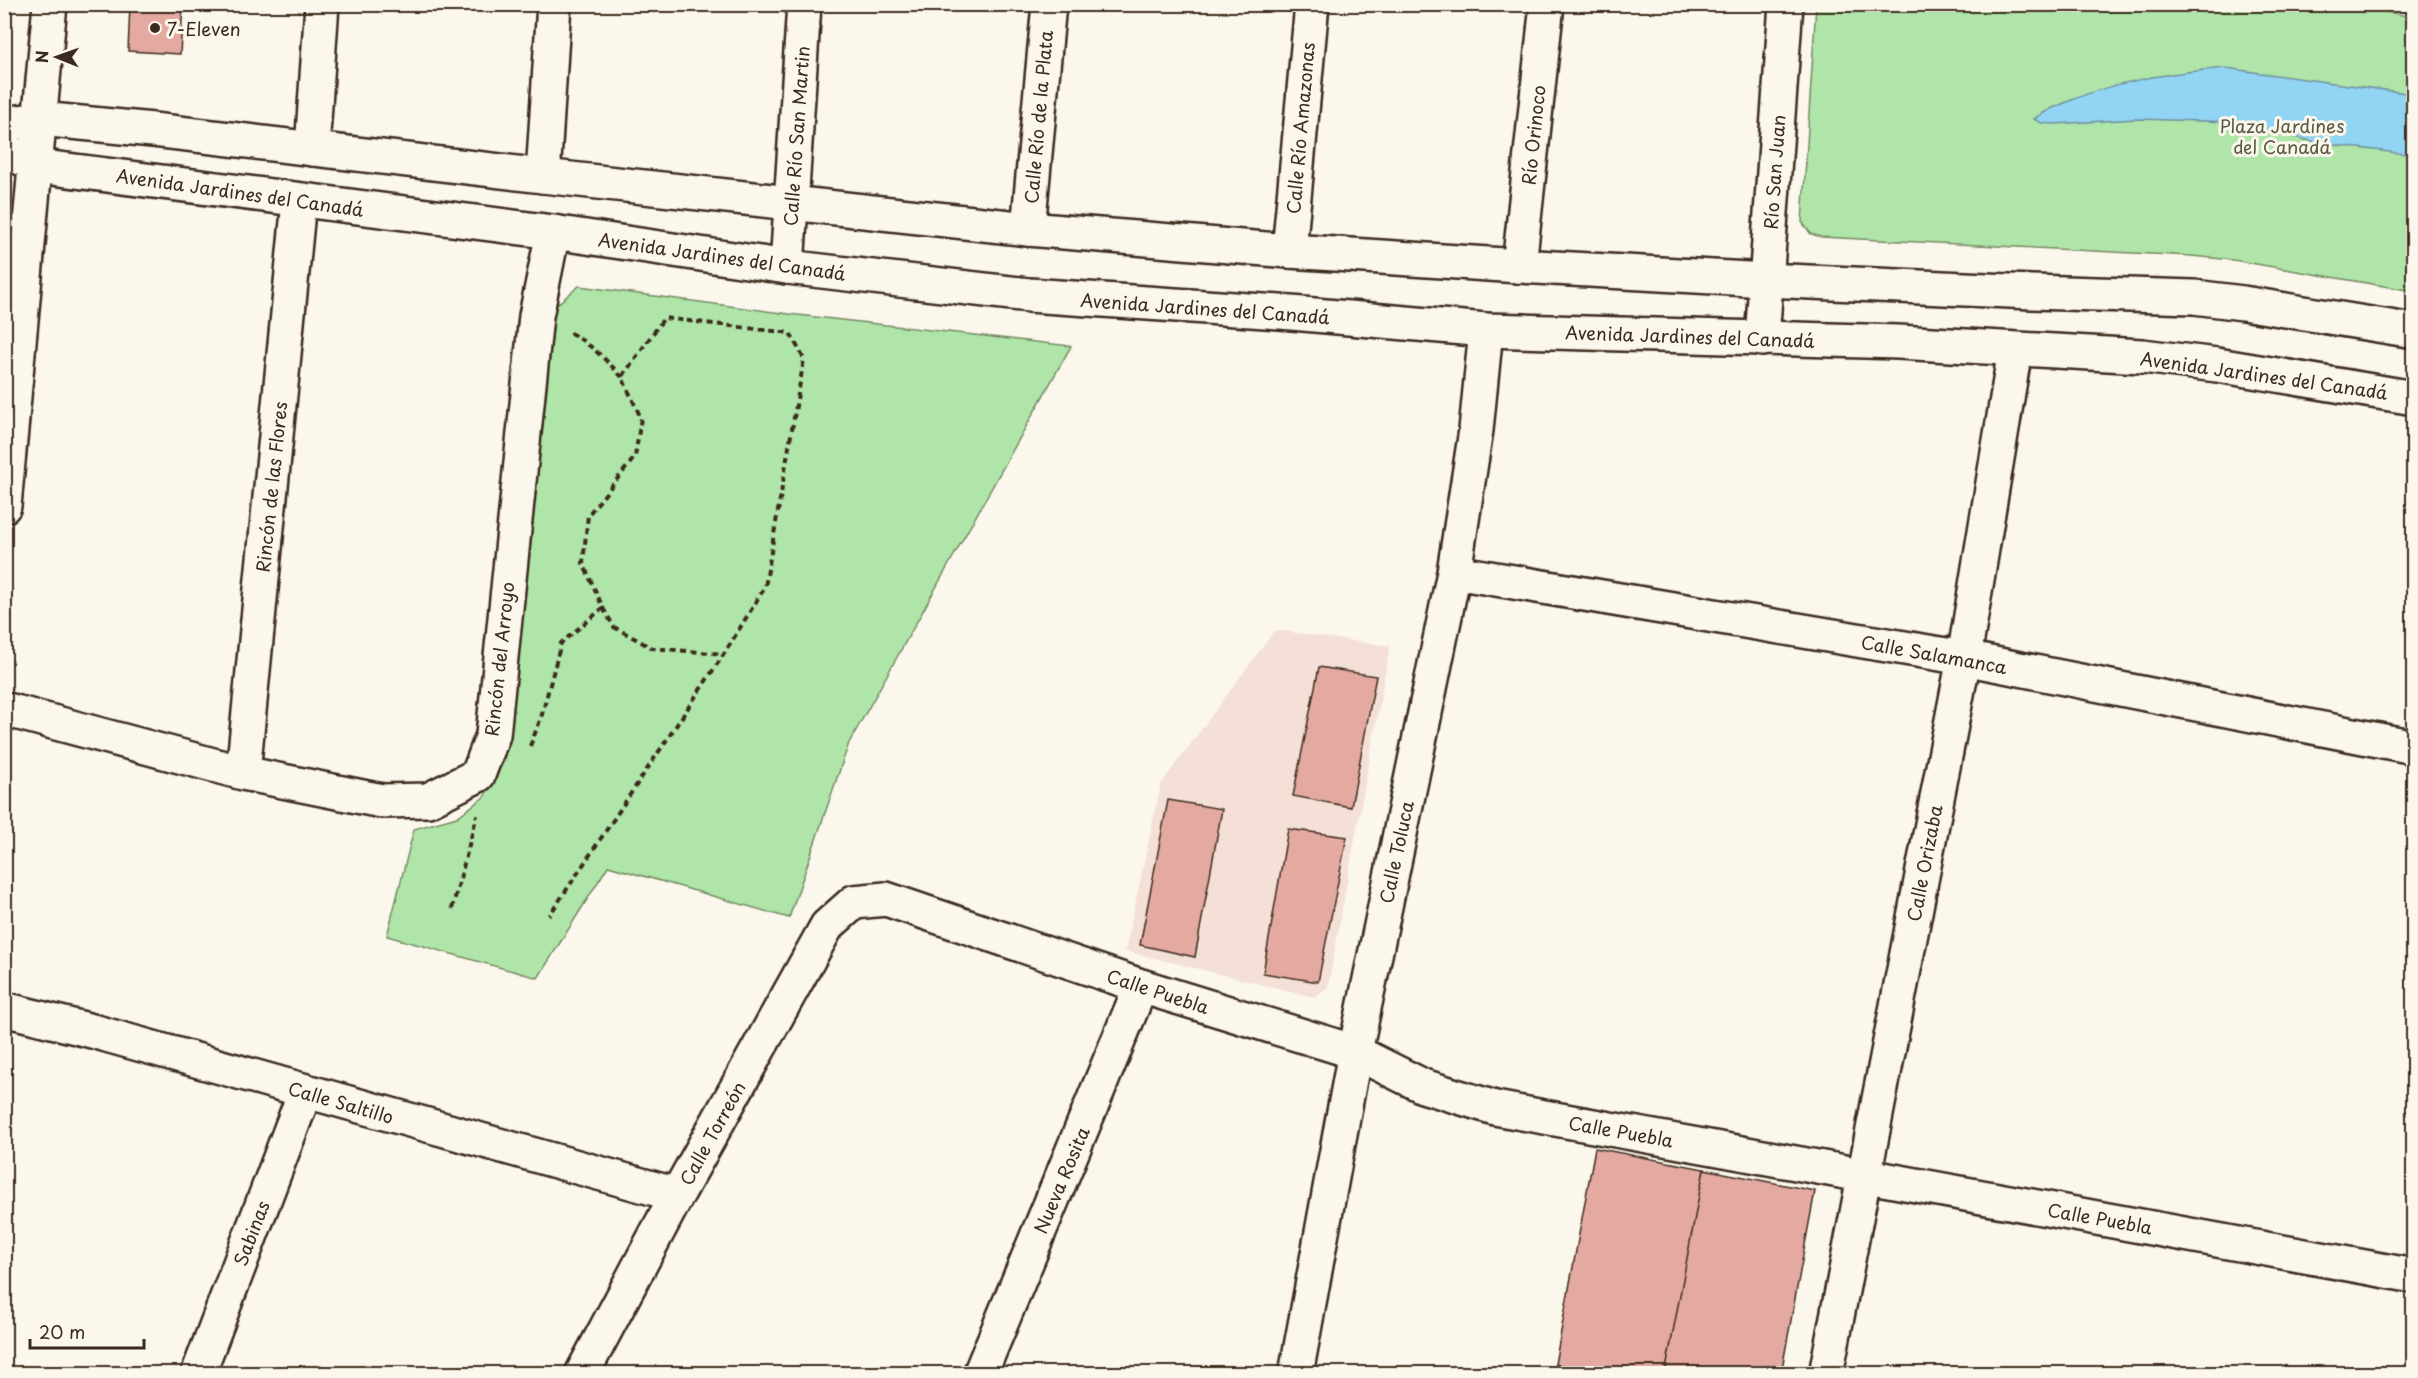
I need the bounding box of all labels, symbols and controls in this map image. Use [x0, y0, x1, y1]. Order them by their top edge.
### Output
place label: 7-Eleven [167, 15, 241, 42]
marker: 7-Eleven [148, 21, 162, 35]
north arrow [27, 27, 87, 87]
street label: Calle Río de la Plata [1017, 29, 1059, 205]
street label: Calle Río Amazonas [1279, 41, 1321, 215]
street label: Calle Río San Martin [776, 45, 816, 227]
text: N [29, 50, 53, 63]
street label: Río Orinoco [1514, 84, 1552, 186]
park label: Plaza Jardines del Canadá [2220, 112, 2344, 160]
street label: Río San Juan [1757, 114, 1791, 230]
street label: Avenida Jardines del Canadá [115, 161, 366, 223]
street label: Avenida Jardines del Canadá [597, 225, 848, 287]
street label: Avenida Jardines del Canadá [1080, 286, 1331, 330]
street label: Avenida Jardines del Canadá [1565, 318, 1816, 354]
street label: Avenida Jardines del Canadá [2139, 344, 2390, 406]
street label: Rincón de las Flores [249, 400, 293, 574]
street label: Rincón del Arroyo [477, 580, 521, 738]
street label: Calle Salamanca [1859, 628, 2009, 680]
street label: Calle Toluca [1372, 798, 1420, 906]
street label: Calle Orizaba [1899, 802, 1949, 924]
street label: Calle Puebla [1103, 962, 1213, 1020]
street label: Calle Saltillo [285, 1074, 397, 1130]
street label: Calle Torreón [672, 1076, 752, 1190]
street label: Calle Puebla [1566, 1109, 1676, 1154]
street label: Nueva Rosita [1026, 1122, 1096, 1238]
street label: Sabinas [226, 1196, 276, 1270]
street label: Calle Puebla [2045, 1196, 2155, 1241]
scale bar [30, 1312, 144, 1350]
text: 20 m [39, 1318, 85, 1345]

